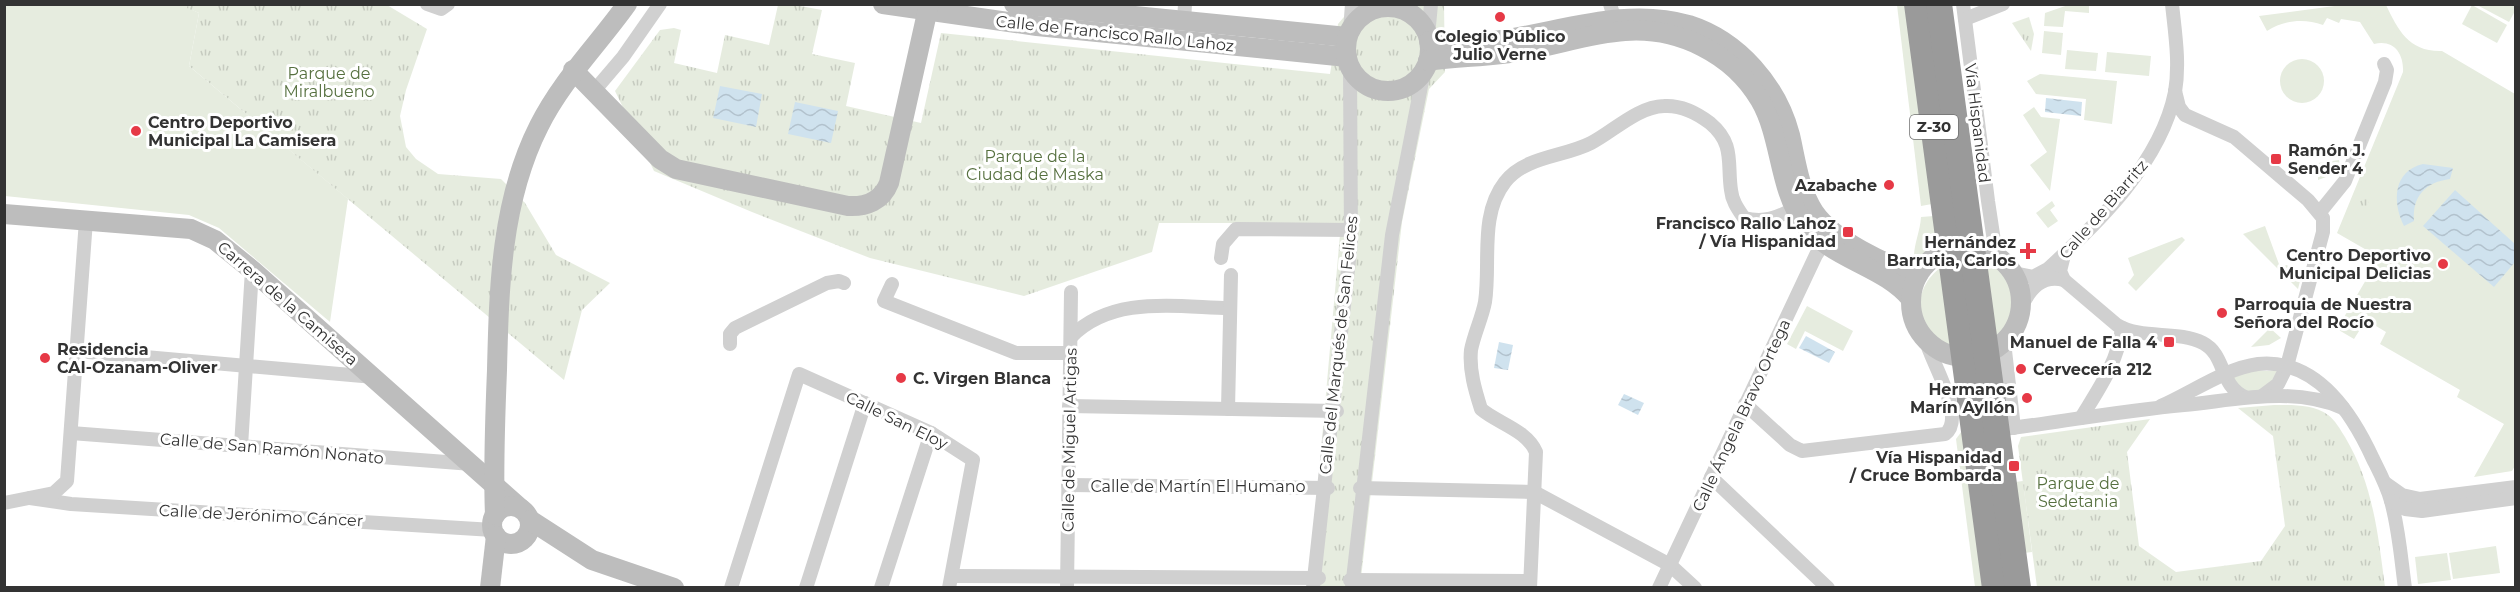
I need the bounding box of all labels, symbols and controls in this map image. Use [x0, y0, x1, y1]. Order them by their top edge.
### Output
marker: Colegio Público Julio Verne [1493, 10, 1507, 24]
street label: Calle de Francisco Rallo Lahoz [995, 12, 1235, 55]
place label: Colegio Público Julio Verne [1435, 27, 1565, 64]
street label: Vía Hispanidad [1961, 62, 1994, 184]
park label: Parque de Miralbueno [283, 64, 375, 101]
place label: Centro Deportivo Municipal La Camisera [148, 113, 336, 150]
road number: Z-30 [1910, 115, 1958, 139]
marker: Centro Deportivo Municipal La Camisera [129, 124, 143, 138]
place label: Ramón J. Sender 4 [2288, 141, 2365, 178]
park label: Parque de la Ciudad de Maska [966, 147, 1104, 184]
marker: Ramón J. Sender 4 [2269, 152, 2283, 166]
street label: Calle de Biarritz [2055, 156, 2152, 263]
place label: Azabache [1794, 176, 1877, 195]
marker: Azabache [1882, 178, 1896, 192]
place label: Francisco Rallo Lahoz / Vía Hispanidad [1656, 214, 1836, 251]
street label: Calle del Marqués de San Felices [1315, 215, 1362, 475]
marker: Francisco Rallo Lahoz / Vía Hispanidad [1841, 225, 1855, 239]
place label: Hernández Barrutia, Carlos [1887, 233, 2016, 270]
street label: Carrera de la Camisera [214, 237, 362, 369]
marker: Hernández Barrutia, Carlos [2021, 244, 2035, 258]
place label: Centro Deportivo Municipal Delicias [2279, 246, 2431, 283]
marker: Centro Deportivo Municipal Delicias [2436, 257, 2450, 271]
place label: Parroquia de Nuestra Señora del Rocío [2234, 295, 2412, 332]
marker: Parroquia de Nuestra Señora del Rocío [2215, 306, 2229, 320]
street label: Calle Ángela Bravo Ortega [1688, 316, 1794, 514]
place label: Manuel de Falla 4 [2010, 333, 2157, 352]
marker: Manuel de Falla 4 [2162, 335, 2176, 349]
place label: Residencia CAI-Ozanam-Oliver [57, 340, 218, 377]
street label: Calle de Miguel Artigas [1058, 347, 1081, 532]
marker: Residencia CAI-Ozanam-Oliver [38, 351, 52, 365]
place label: Cervecería 212 [2033, 360, 2152, 379]
marker: Cervecería 212 [2014, 362, 2028, 376]
place label: C. Virgen Blanca [913, 369, 1051, 388]
marker: C. Virgen Blanca [894, 371, 908, 385]
place label: Hermanos Marín Ayllón [1910, 380, 2015, 417]
street label: Calle San Eloy [843, 388, 951, 453]
marker: Hermanos Marín Ayllón [2020, 391, 2034, 405]
street label: Calle de San Ramón Nonato [159, 429, 385, 468]
place label: Vía Hispanidad / Cruce Bombarda [1849, 448, 2002, 485]
marker: Vía Hispanidad / Cruce Bombarda [2007, 459, 2021, 473]
park label: Parque de Sedetania [2037, 474, 2119, 511]
street label: Calle de Martín El Humano [1090, 477, 1306, 496]
street label: Calle de Jerónimo Cáncer [158, 501, 364, 530]

